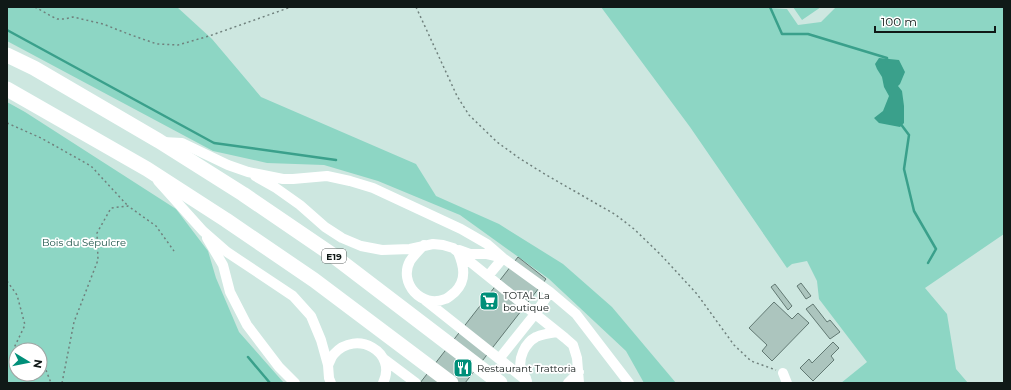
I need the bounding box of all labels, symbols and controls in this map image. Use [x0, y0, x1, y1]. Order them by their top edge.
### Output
scale bar [875, 8, 995, 34]
text: 100 m [881, 14, 917, 29]
park label: Bois du Sépulcre [42, 236, 126, 249]
road number: E19 [322, 249, 346, 263]
place label: TOTAL La boutique [503, 289, 550, 314]
supermarket icon: TOTAL La boutique [478, 290, 500, 312]
north arrow [8, 342, 48, 382]
restaurant icon: Restaurant Trattoria [452, 357, 474, 379]
text: N [30, 358, 46, 369]
place label: Restaurant Trattoria [477, 362, 576, 375]

